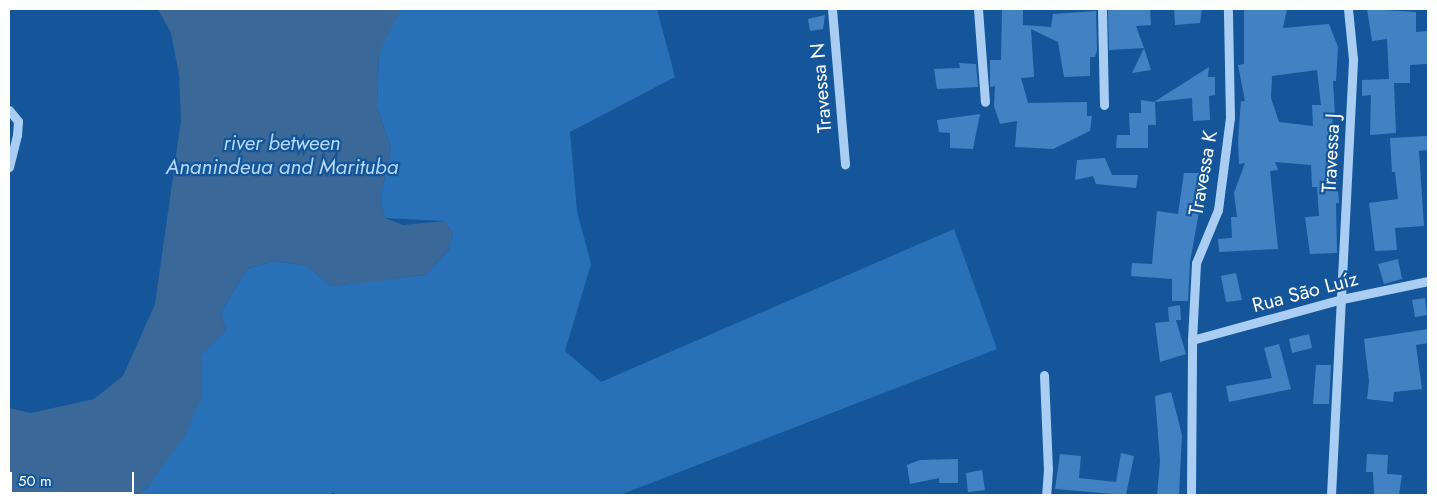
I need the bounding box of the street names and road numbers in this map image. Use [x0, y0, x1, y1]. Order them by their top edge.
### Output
street label: Travessa N [805, 42, 837, 134]
street label: Travessa J [1317, 113, 1345, 193]
street label: Travessa K [1184, 129, 1222, 217]
street label: Rua São Luíz [1250, 266, 1360, 318]

